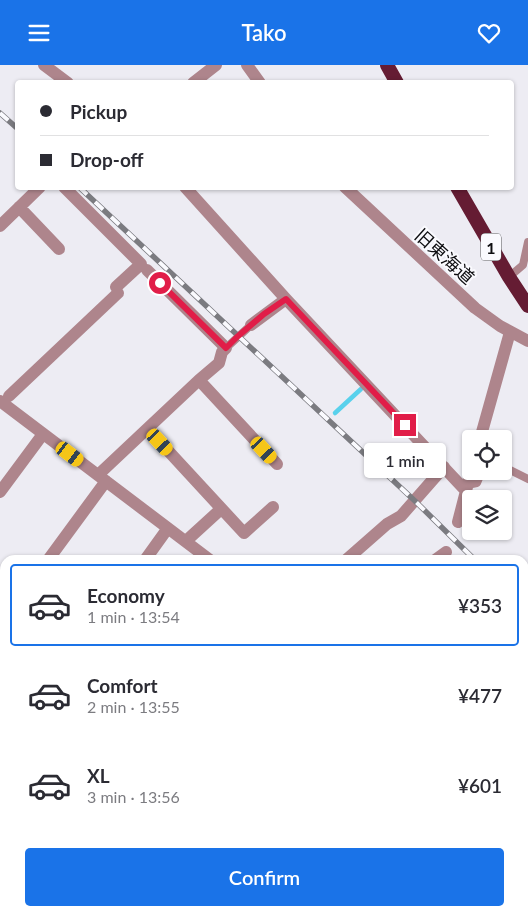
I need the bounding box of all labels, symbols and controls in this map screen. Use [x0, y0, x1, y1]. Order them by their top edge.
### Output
icon: menu [25, 19, 53, 47]
text: Tako [241, 19, 287, 46]
icon: heart [475, 19, 503, 47]
text: Pickup [70, 100, 127, 123]
text: Drop-off [70, 148, 144, 171]
street label: 旧東海道 [411, 224, 479, 288]
road number: 1 [481, 233, 501, 261]
route start [149, 272, 171, 294]
route end [394, 414, 416, 436]
car [144, 426, 175, 458]
map controls [462, 430, 512, 540]
button: locate [462, 430, 512, 480]
car [248, 434, 279, 466]
car [53, 439, 86, 469]
callout: 1 min [364, 443, 446, 477]
text: 1 min [385, 451, 425, 470]
button: layers [462, 490, 512, 540]
icon: car [27, 583, 72, 628]
text: Economy [87, 584, 165, 607]
text: ¥353 [458, 594, 502, 617]
text: 1 min · 13:54 [87, 607, 180, 626]
icon: car [27, 673, 72, 718]
text: Comfort [87, 674, 158, 697]
text: ¥477 [458, 684, 502, 707]
text: 2 min · 13:55 [87, 697, 180, 716]
icon: car [27, 763, 72, 808]
text: XL [87, 764, 110, 787]
text: ¥601 [458, 774, 502, 797]
text: 3 min · 13:56 [87, 787, 180, 806]
button: Confirm [25, 848, 504, 906]

